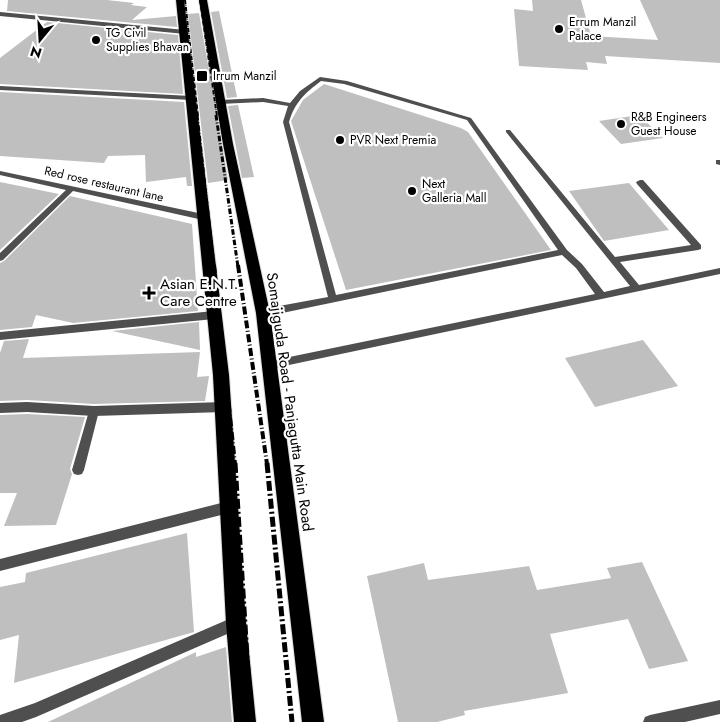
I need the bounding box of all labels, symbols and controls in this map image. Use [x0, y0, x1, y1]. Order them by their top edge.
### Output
place label: Errum Manzil Palace [569, 13, 636, 45]
north arrow [15, 15, 65, 65]
marker: Errum Manzil Palace [553, 23, 565, 35]
place label: TG Civil Supplies Bhavan [106, 24, 189, 56]
marker: TG Civil Supplies Bhavan [90, 34, 102, 46]
text: N [28, 41, 44, 64]
place label: Irrum Manzil [213, 67, 277, 85]
marker: Irrum Manzil [195, 69, 209, 83]
place label: R&B Engineers Guest House [631, 108, 707, 140]
marker: R&B Engineers Guest House [615, 118, 627, 130]
place label: PVR Next Premia [350, 131, 437, 149]
marker: PVR Next Premia [334, 134, 346, 146]
street label: Red rose restaurant lane [43, 162, 165, 206]
place label: Next Galleria Mall [422, 175, 486, 207]
marker: Next Galleria Mall [406, 185, 418, 197]
street label: Somajiguda Road - Panjagutta Main Road [261, 271, 319, 533]
place label: Asian E.N.T. Care Centre [160, 273, 238, 312]
marker: Asian E.N.T. Care Centre [142, 286, 156, 300]

